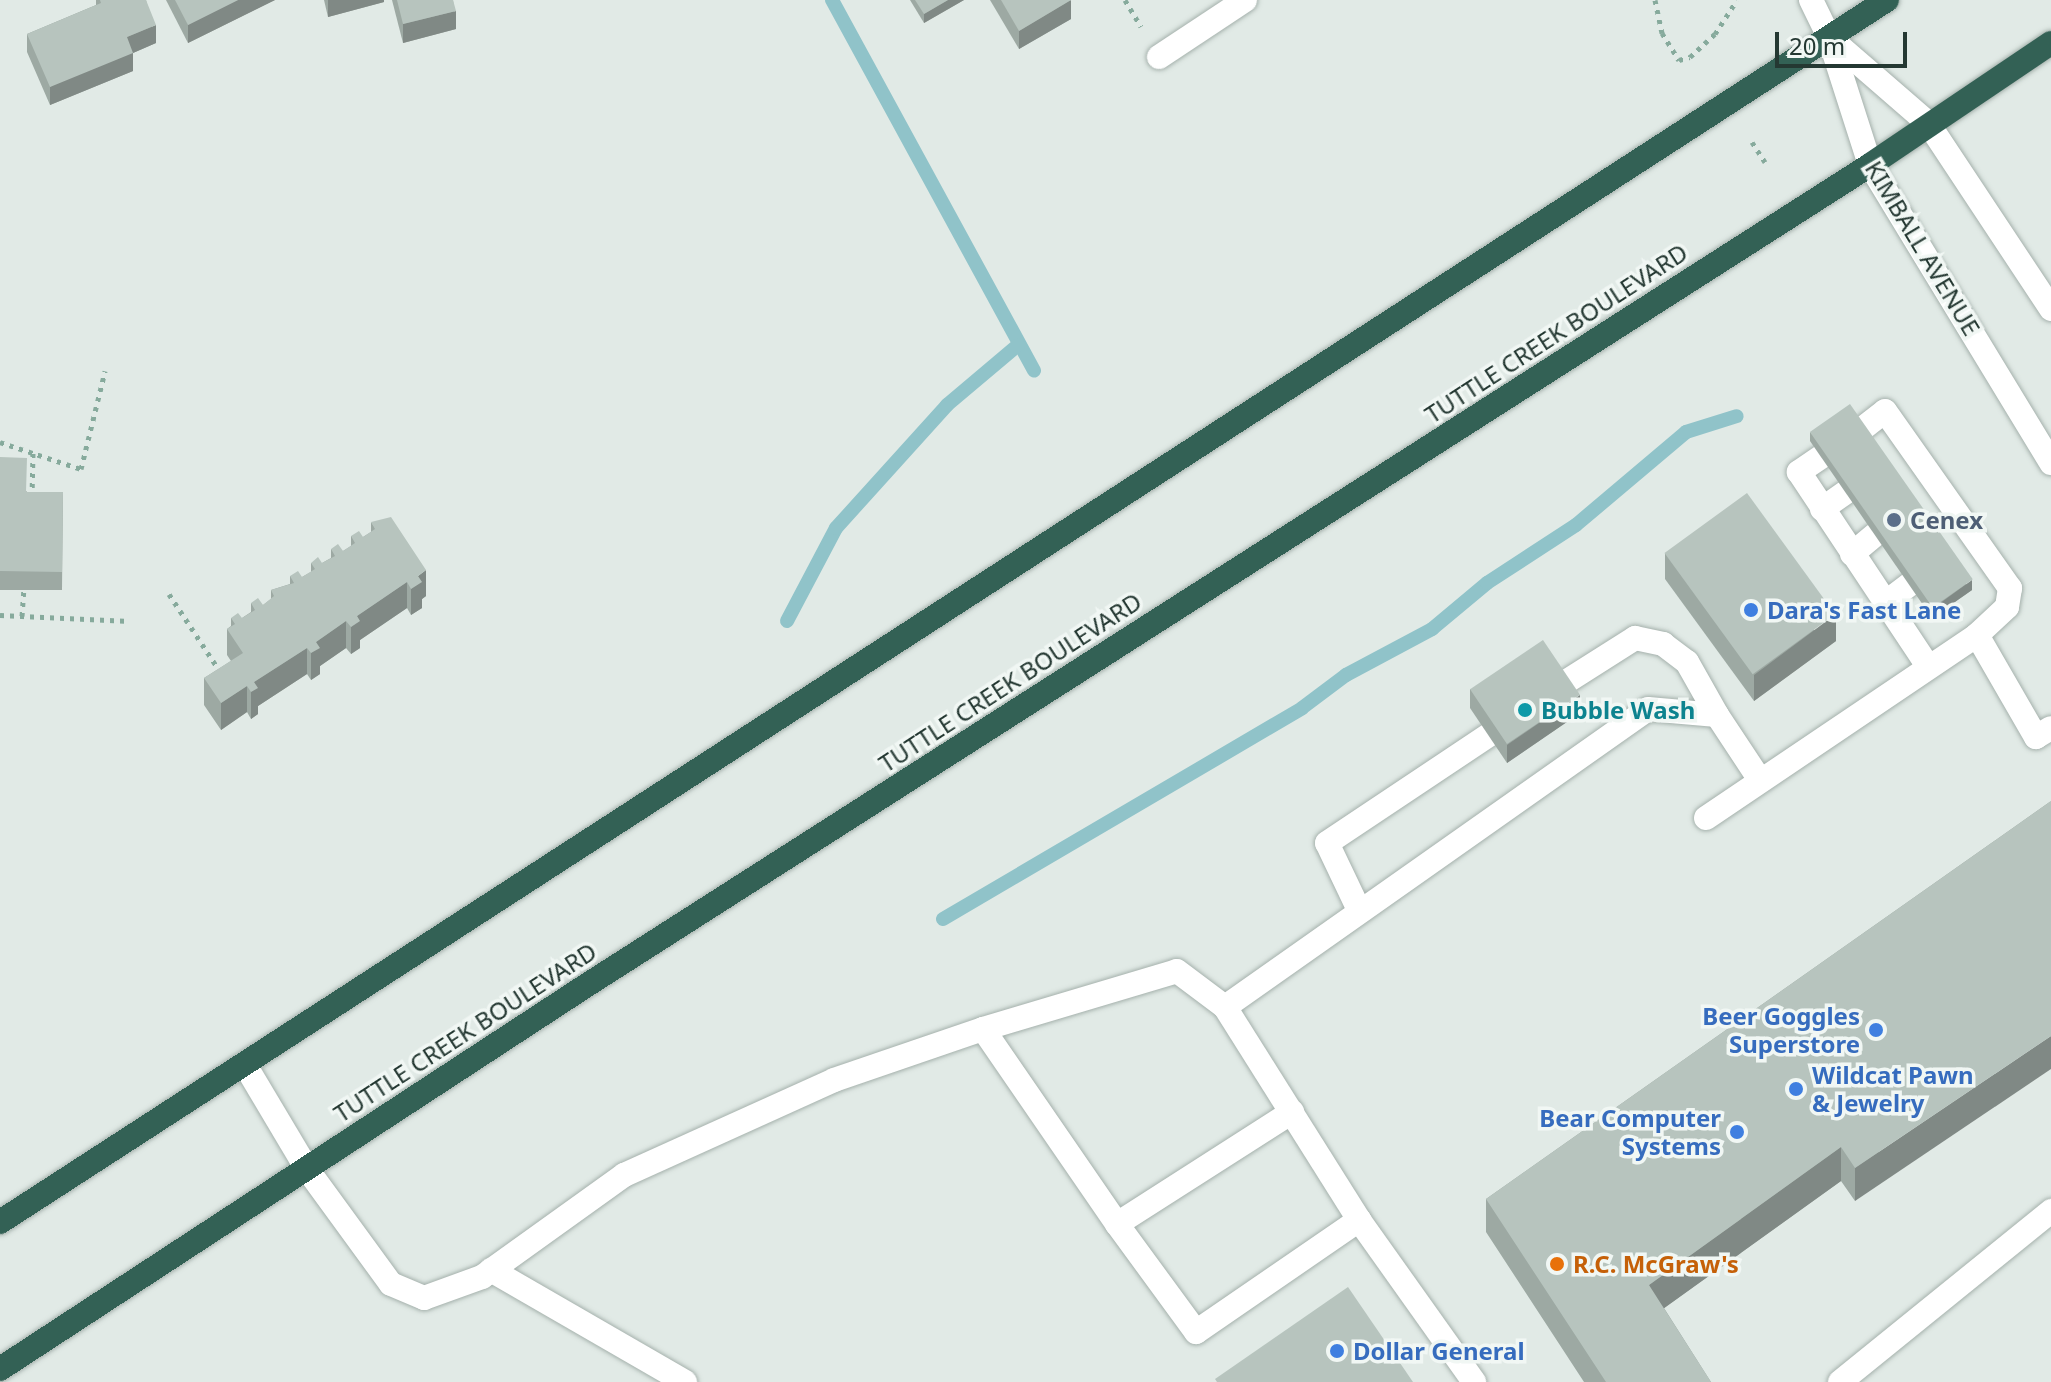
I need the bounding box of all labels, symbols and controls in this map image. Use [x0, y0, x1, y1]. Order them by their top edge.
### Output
scale bar [1779, 16, 1911, 66]
text: 20 m [1789, 29, 1845, 62]
street label: KIMBALL AVENUE [1860, 156, 1986, 340]
street label: TUTTLE CREEK BOULEVARD [1419, 237, 1693, 429]
place label: Cenex [1910, 506, 1983, 534]
marker: Cenex [1885, 511, 1903, 529]
street label: TUTTLE CREEK BOULEVARD [873, 586, 1147, 778]
place label: Dara's Fast Lane [1767, 596, 1961, 624]
marker: Dara's Fast Lane [1742, 601, 1760, 619]
place label: Bubble Wash [1541, 696, 1695, 724]
marker: Bubble Wash [1516, 701, 1534, 719]
street label: TUTTLE CREEK BOULEVARD [328, 936, 602, 1128]
place label: Beer Goggles Superstore [1702, 1002, 1860, 1058]
marker: Beer Goggles Superstore [1867, 1021, 1885, 1039]
place label: Wildcat Pawn & Jewelry [1812, 1061, 1974, 1117]
marker: Wildcat Pawn & Jewelry [1787, 1080, 1805, 1098]
place label: Bear Computer Systems [1539, 1104, 1721, 1160]
marker: Bear Computer Systems [1728, 1123, 1746, 1141]
place label: R.C. McGraw's [1573, 1250, 1739, 1278]
marker: R.C. McGraw's [1548, 1255, 1566, 1273]
place label: Dollar General [1353, 1337, 1525, 1365]
marker: Dollar General [1328, 1342, 1346, 1360]

